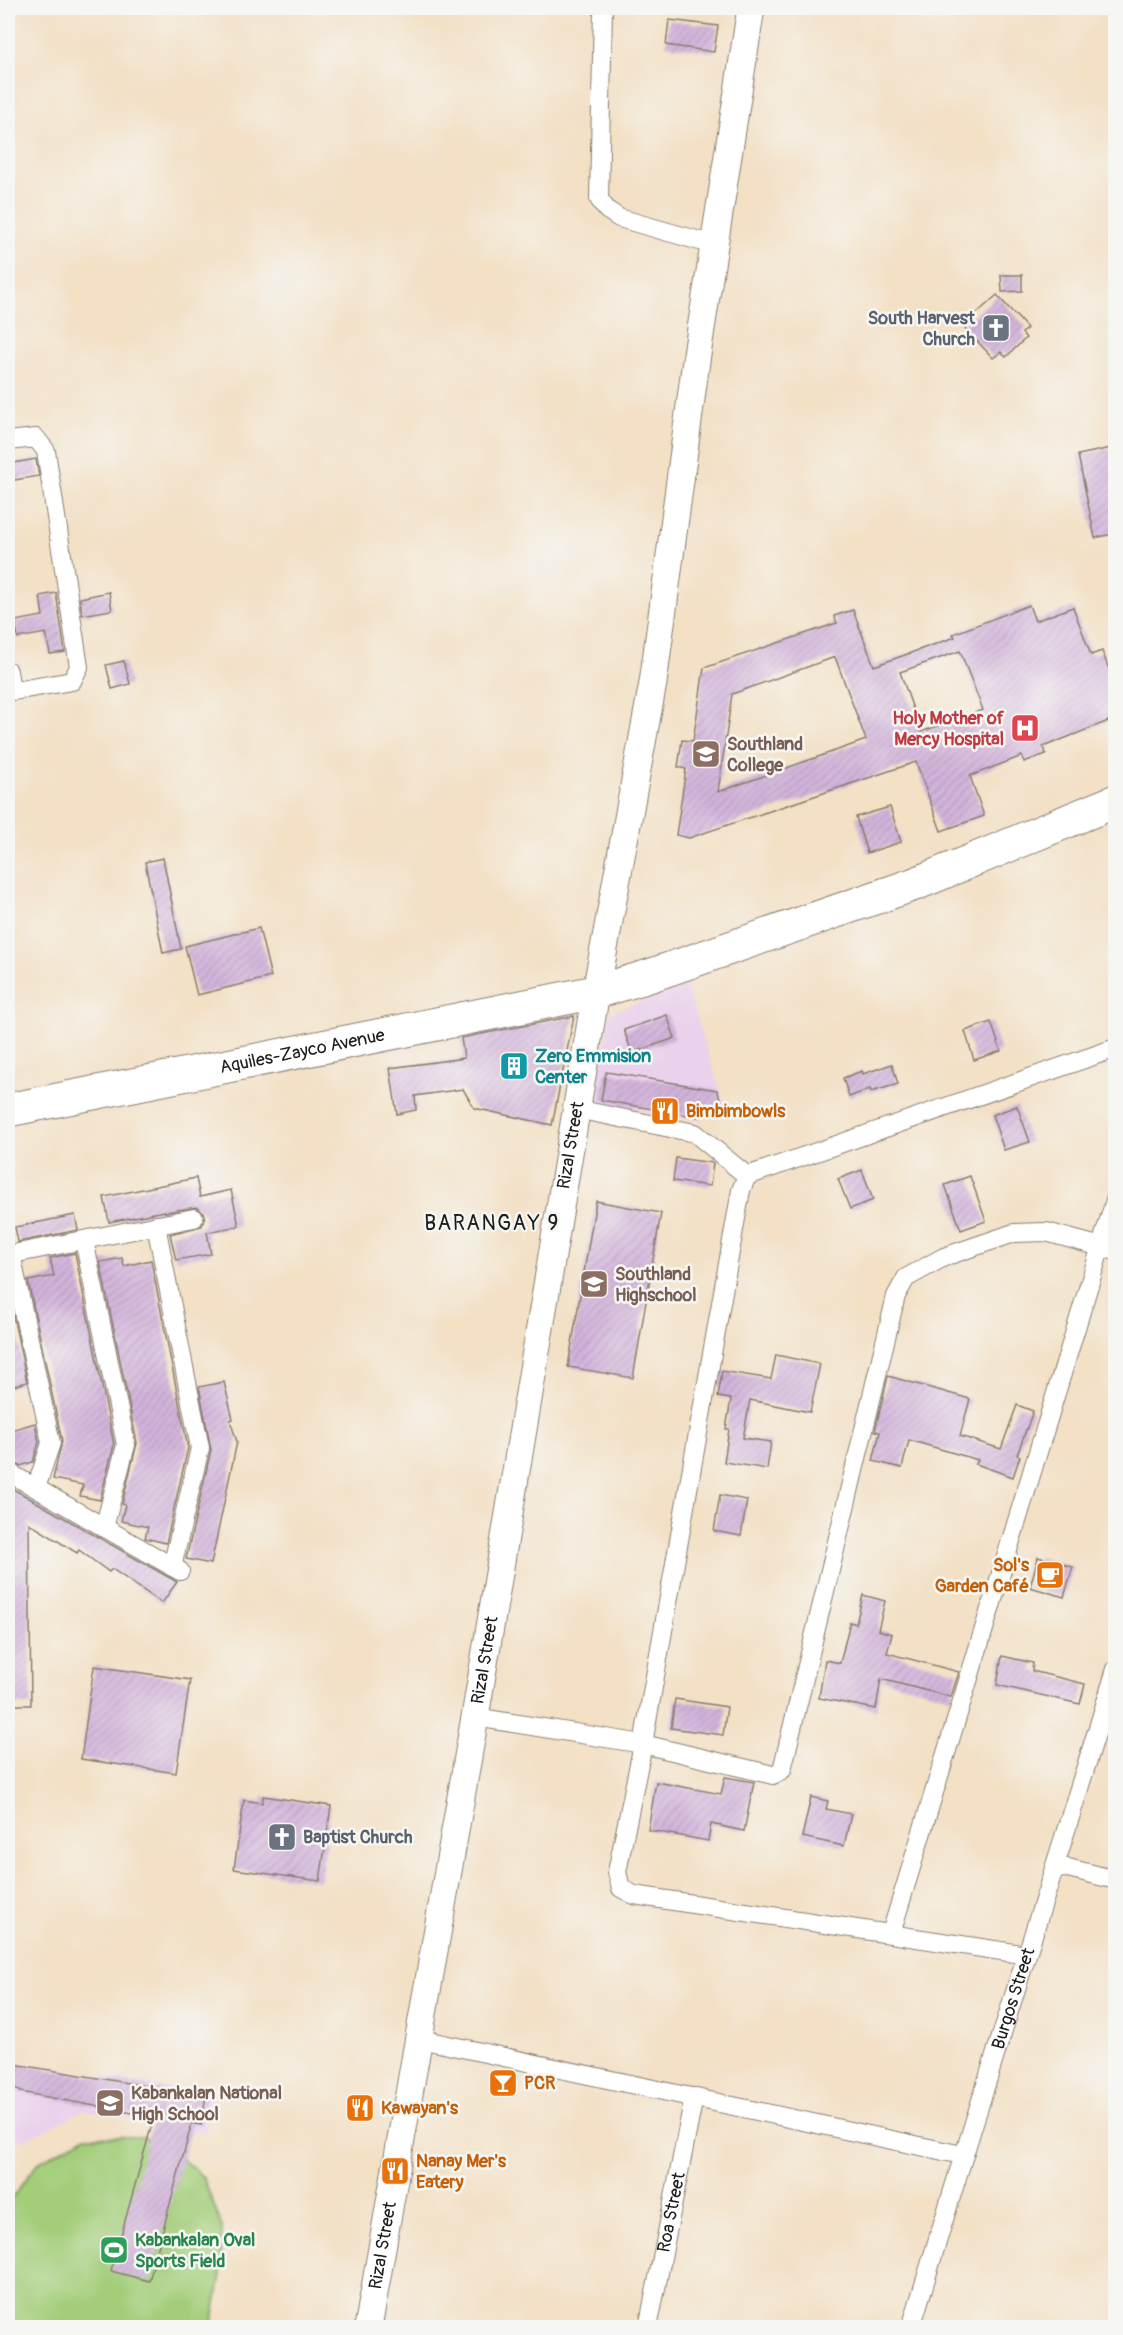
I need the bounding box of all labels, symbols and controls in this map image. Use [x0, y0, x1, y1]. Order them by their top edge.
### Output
place label: South Harvest Church [868, 307, 976, 351]
church icon: South Harvest Church [980, 312, 1012, 344]
place label: Holy Mother of Mercy Hospital [893, 707, 1005, 751]
hospital icon: Holy Mother of Mercy Hospital [1009, 712, 1041, 744]
place label: Southland College [727, 733, 803, 777]
school or university icon: Southland College [690, 738, 722, 770]
street label: Aquiles-Zayco Avenue [218, 1024, 387, 1079]
place label: Zero Emmision Center [535, 1045, 651, 1089]
building icon: Zero Emmision Center [498, 1050, 530, 1082]
restaurant icon: Bimbimbowls [649, 1095, 681, 1127]
street label: Rizal Street [552, 1099, 590, 1191]
place label: Bimbimbowls [686, 1100, 786, 1123]
district label: BARANGAY 9 [424, 1210, 560, 1237]
place label: Southland Highschool [615, 1263, 697, 1307]
school or university icon: Southland Highschool [578, 1268, 610, 1300]
place label: Sol's Garden Café [935, 1554, 1030, 1598]
cafe icon: Sol's Garden Café [1034, 1559, 1066, 1591]
street label: Rizal Street [466, 1614, 504, 1706]
church icon: Baptist Church [266, 1821, 298, 1853]
place label: Baptist Church [303, 1826, 413, 1849]
street label: Burgos Street [987, 1944, 1041, 2052]
bar icon: PCR [487, 2067, 519, 2099]
place label: PCR [524, 2072, 556, 2095]
place label: Kabankalan National High School [131, 2082, 282, 2126]
school or university icon: Kabankalan National High School [94, 2087, 126, 2119]
restaurant icon: Kawayan's [344, 2092, 376, 2124]
place label: Kawayan's [381, 2097, 459, 2120]
place label: Nanay Mer's Eatery [416, 2150, 507, 2194]
restaurant icon: Nanay Mer's Eatery [379, 2155, 411, 2187]
street label: Roa Street [652, 2170, 691, 2254]
street label: Rizal Street [364, 2199, 402, 2291]
place label: Kabankalan Oval Sports Field [135, 2229, 255, 2273]
sports icon: Kabankalan Oval Sports Field [98, 2234, 130, 2266]

